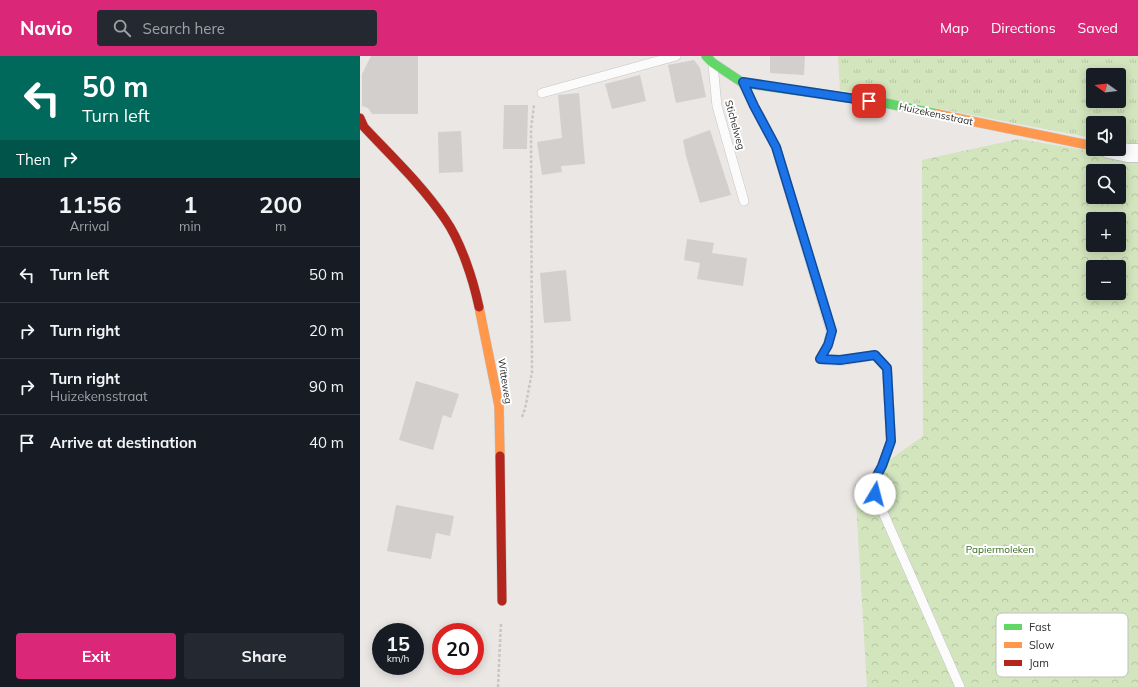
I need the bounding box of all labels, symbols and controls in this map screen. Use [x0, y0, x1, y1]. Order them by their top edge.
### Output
search box [97, 10, 377, 46]
text: Navio [20, 16, 73, 40]
icon: search [111, 17, 133, 39]
text: Search here [143, 19, 225, 38]
text: Map [940, 19, 969, 37]
text: Directions [991, 19, 1056, 37]
text: Saved [1078, 19, 1118, 37]
north arrow [1086, 68, 1126, 108]
map controls [1086, 68, 1126, 300]
text: 50 m [82, 69, 148, 104]
icon: left [16, 72, 68, 124]
pin [852, 84, 886, 118]
icon: arrive [858, 90, 880, 112]
street label: Stichelweg [722, 99, 748, 151]
street label: Huizekensstraat [898, 100, 975, 128]
text: Turn left [82, 104, 150, 127]
button: sound [1086, 116, 1126, 156]
icon: right [59, 148, 81, 170]
text: Then [16, 150, 51, 169]
button: search [1086, 164, 1126, 204]
text: 11:56 [58, 189, 121, 219]
text: 1 [183, 189, 197, 219]
text: 200 [259, 189, 302, 219]
button: + [1086, 212, 1126, 252]
text: Arrival [70, 218, 109, 234]
text: min [179, 218, 201, 234]
text: m [275, 218, 286, 234]
button: − [1086, 260, 1126, 300]
icon: left [16, 264, 38, 286]
text: Turn left [50, 265, 109, 284]
text: 50 m [309, 265, 344, 284]
icon: right [16, 320, 38, 342]
text: Turn right [50, 321, 120, 340]
text: 20 m [309, 321, 344, 340]
street label: Witteweg [495, 357, 515, 405]
text: Turn right [50, 369, 120, 388]
icon: right [16, 376, 38, 398]
text: 90 m [309, 377, 344, 396]
text: Huizekensstraat [50, 388, 148, 404]
icon: arrive [16, 432, 38, 454]
text: Arrive at destination [50, 433, 197, 452]
text: 40 m [309, 433, 344, 452]
position arrow [854, 473, 896, 515]
park label: Papiermoleken [966, 543, 1034, 556]
legend [996, 613, 1128, 677]
text: Fast [1029, 620, 1051, 634]
speed limit sign: 20 [432, 623, 484, 675]
text: 15 [386, 631, 410, 656]
button: Exit [16, 633, 176, 679]
button: Share [184, 633, 344, 679]
text: Slow [1029, 638, 1055, 652]
text: km/h [387, 652, 409, 665]
text: Jam [1029, 656, 1049, 670]

